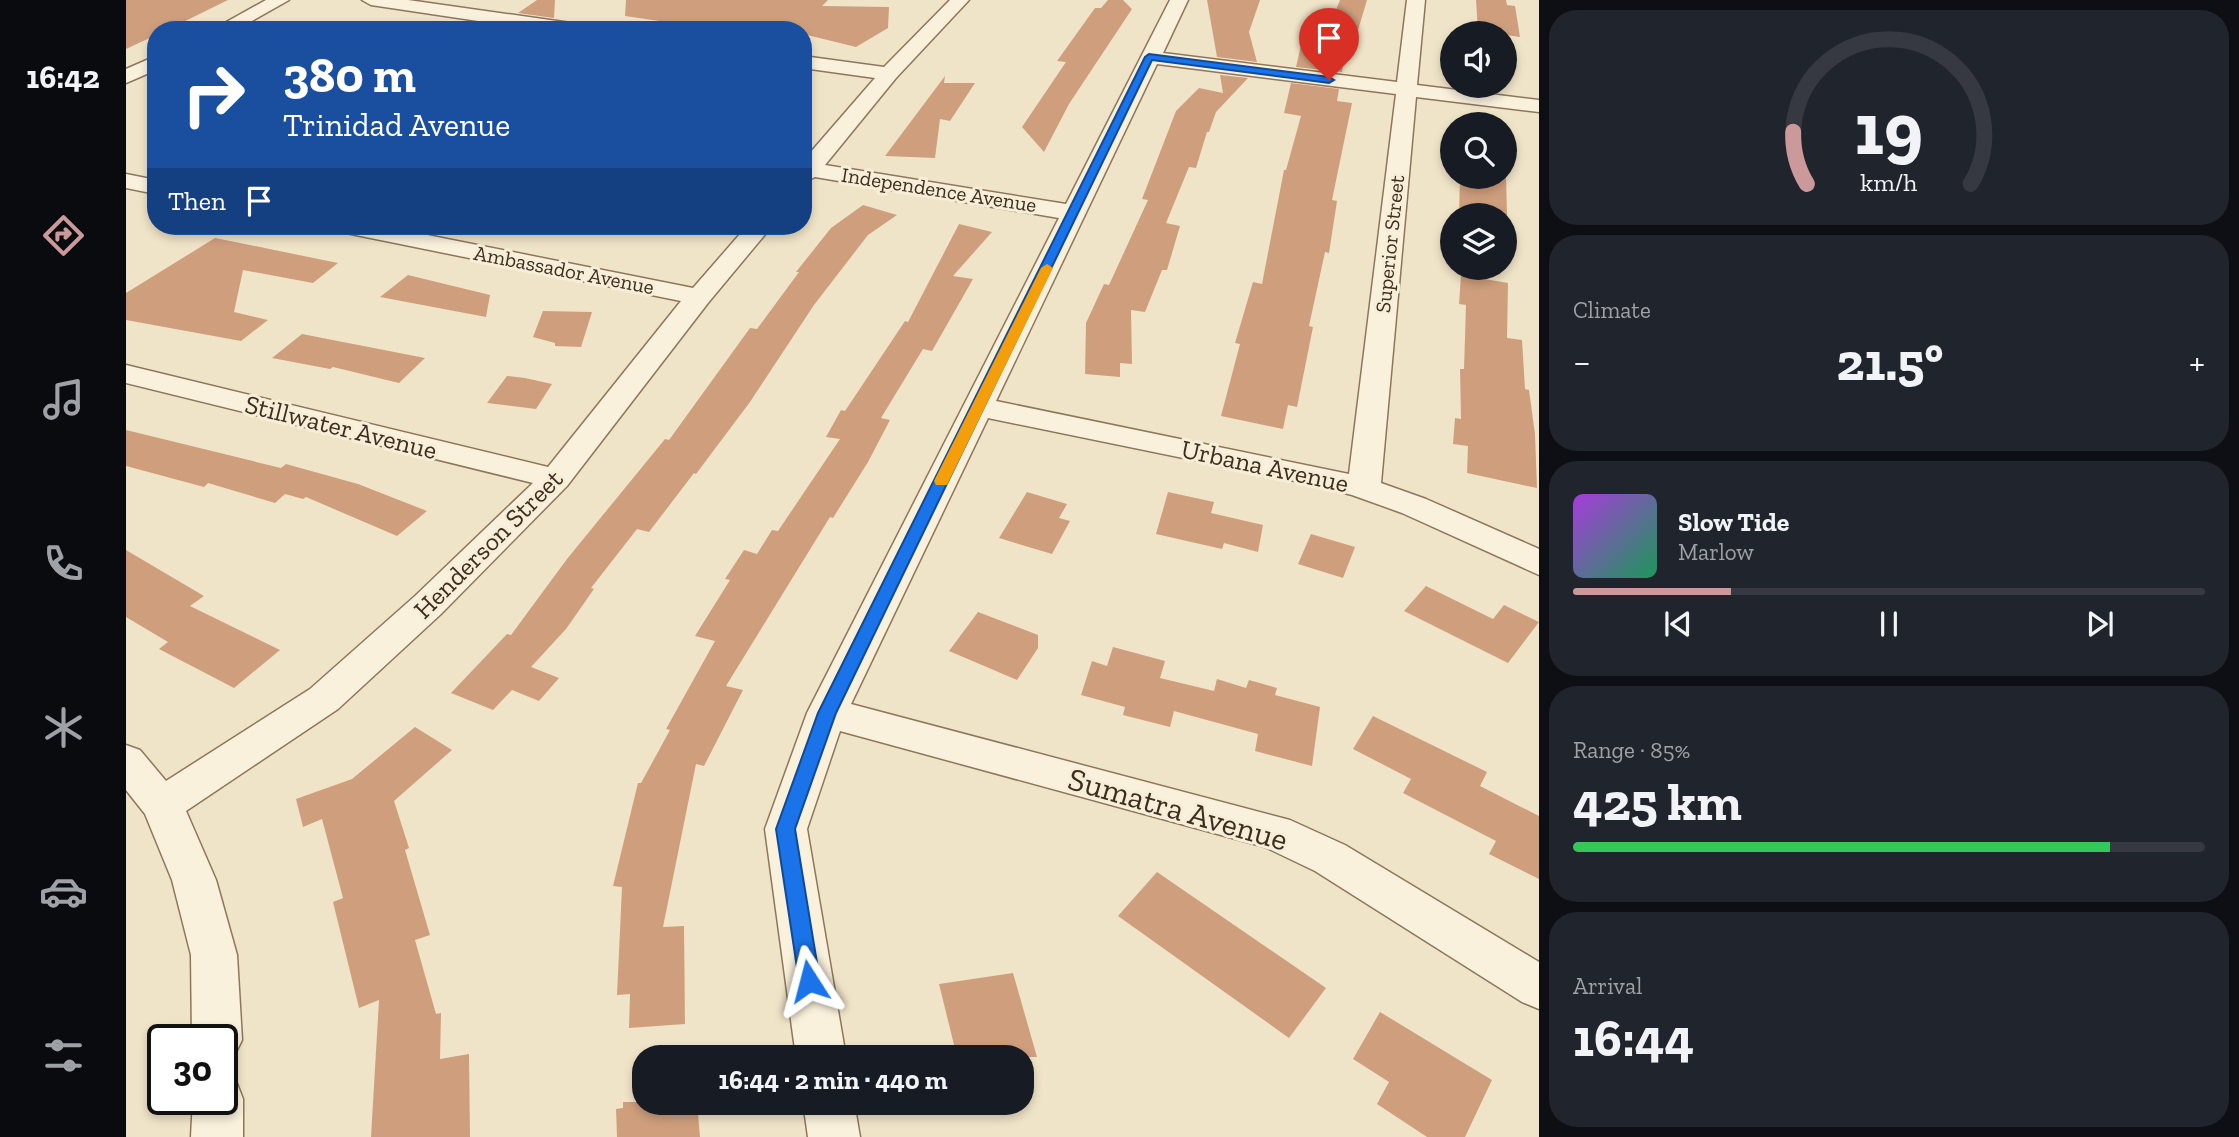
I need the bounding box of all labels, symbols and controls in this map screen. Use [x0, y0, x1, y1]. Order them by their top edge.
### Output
pin [1299, 8, 1359, 80]
icon: arrive [1310, 19, 1348, 57]
map controls [1440, 21, 1517, 280]
button: sound [1440, 21, 1517, 98]
text: 380 m [283, 46, 416, 105]
icon: right [168, 49, 259, 140]
text: 16:42 [26, 58, 100, 96]
text: 19 [1855, 85, 1923, 173]
text: Trinidad Avenue [283, 106, 510, 144]
button: search [1440, 112, 1517, 189]
street label: Independence Avenue [840, 162, 1039, 217]
text: km/h [1860, 167, 1918, 197]
street label: Superior Street [1370, 174, 1409, 314]
icon: arrive [240, 182, 278, 220]
text: Then [168, 185, 226, 217]
button: layers [1440, 203, 1517, 280]
icon: directions [39, 211, 88, 260]
street label: Ambassador Avenue [472, 240, 656, 299]
text: Climate [1573, 296, 1651, 324]
text: 21.5° [1836, 331, 1943, 393]
text: − [1573, 339, 1591, 385]
text: + [2189, 339, 2205, 385]
icon: music [39, 375, 88, 424]
street label: Stillwater Avenue [242, 388, 440, 466]
street label: Urbana Avenue [1178, 433, 1352, 499]
street label: Henderson Street [407, 463, 569, 625]
text: Slow Tide [1678, 506, 1789, 538]
text: Marlow [1678, 538, 1754, 566]
icon: phone [39, 539, 88, 588]
icon: previous [1659, 605, 1697, 643]
icon: pause [1870, 605, 1908, 643]
icon: next [2081, 605, 2119, 643]
icon: climate [39, 703, 88, 752]
text: Range · 85% [1573, 736, 1690, 764]
street label: Sumatra Avenue [1064, 760, 1292, 858]
text: 425 km [1573, 771, 1742, 833]
icon: car [39, 867, 88, 916]
position arrow [772, 944, 846, 1018]
text: Arrival [1573, 972, 1642, 1000]
text: 16:44 [1573, 1007, 1694, 1069]
speed limit sign: 30 [147, 1024, 238, 1115]
icon: filters [39, 1031, 88, 1080]
text: 16:44 · 2 min · 440 m [719, 1064, 947, 1096]

